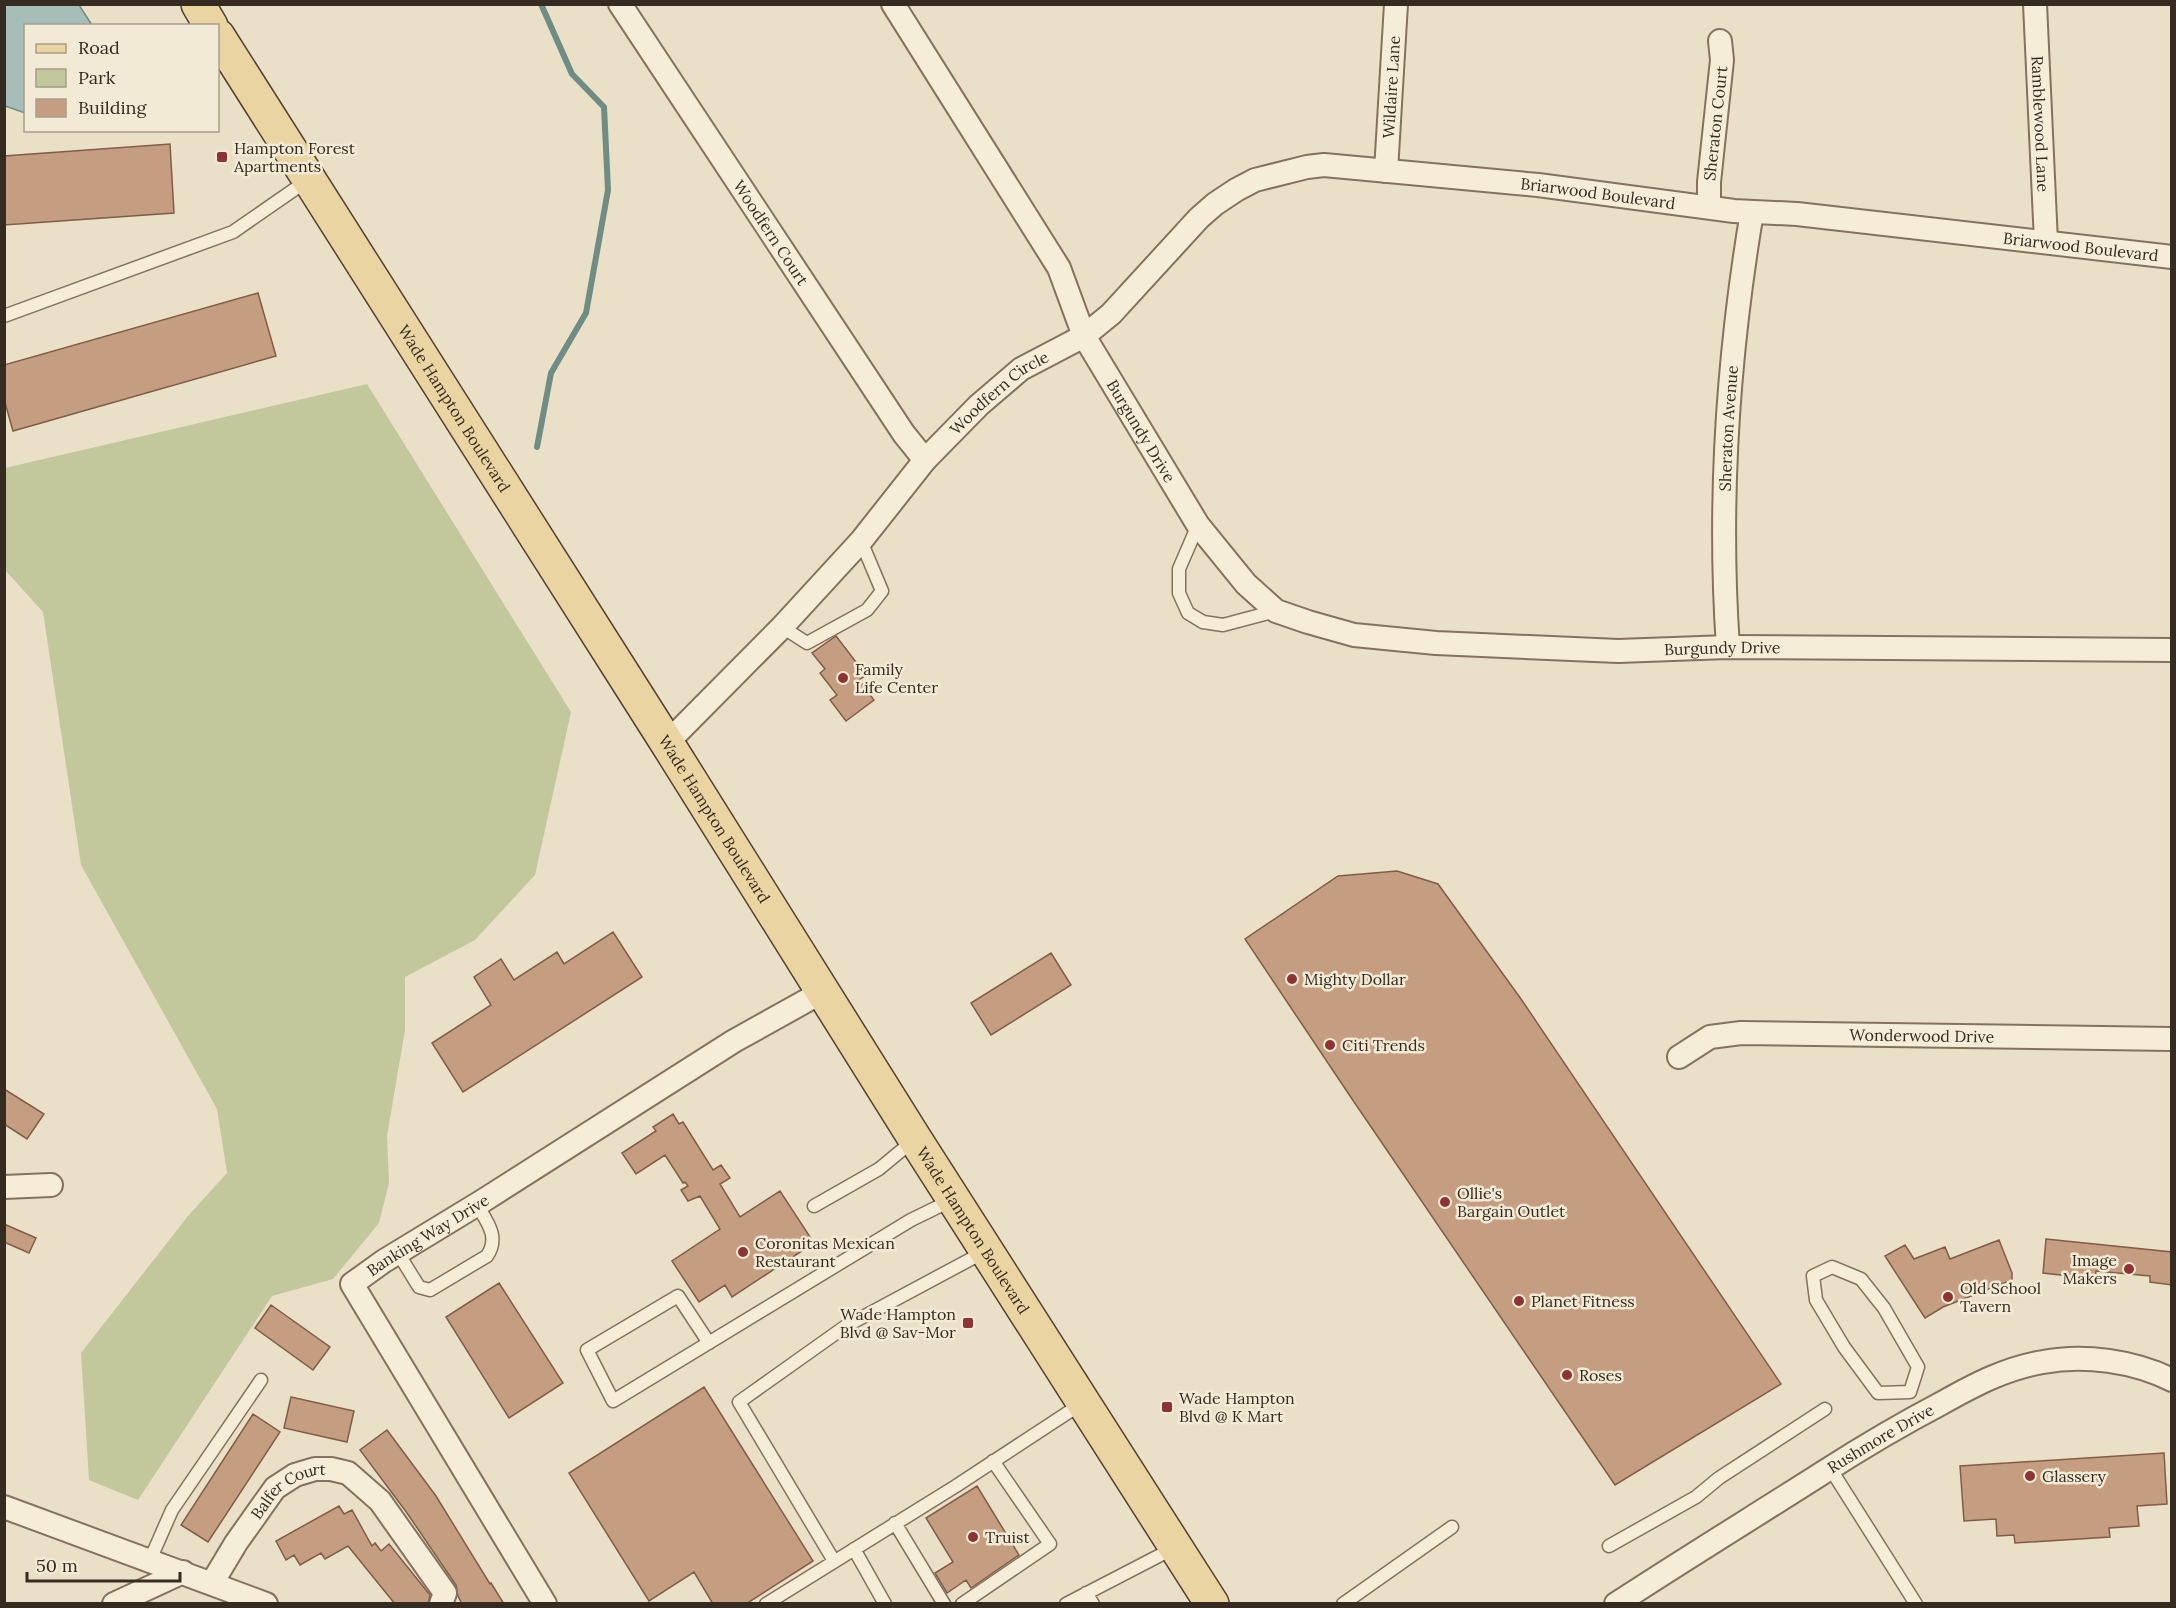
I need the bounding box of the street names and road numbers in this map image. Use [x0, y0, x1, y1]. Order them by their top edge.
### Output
street label: Wildaire Lane [1378, 35, 1404, 139]
street label: Ramblewood Lane [2027, 55, 2054, 193]
street label: Sheraton Court [1699, 64, 1731, 182]
street label: Briarwood Boulevard [1520, 173, 1677, 213]
street label: Woodfern Court [729, 176, 813, 290]
street label: Briarwood Boulevard [2002, 228, 2160, 265]
street label: Wade Hampton Boulevard [394, 321, 515, 496]
street label: Woodfern Circle [945, 346, 1052, 439]
street label: Sheraton Avenue [1715, 364, 1742, 491]
street label: Burgundy Drive [1102, 376, 1180, 486]
street label: Burgundy Drive [1664, 637, 1781, 659]
street label: Wade Hampton Boulevard [654, 731, 775, 907]
street label: Wonderwood Drive [1849, 1025, 1995, 1047]
street label: Wade Hampton Boulevard [912, 1143, 1034, 1318]
street label: Banking Way Drive [363, 1189, 493, 1280]
street label: Rushmore Drive [1823, 1399, 1937, 1477]
street label: Balfer Court [246, 1459, 327, 1523]

